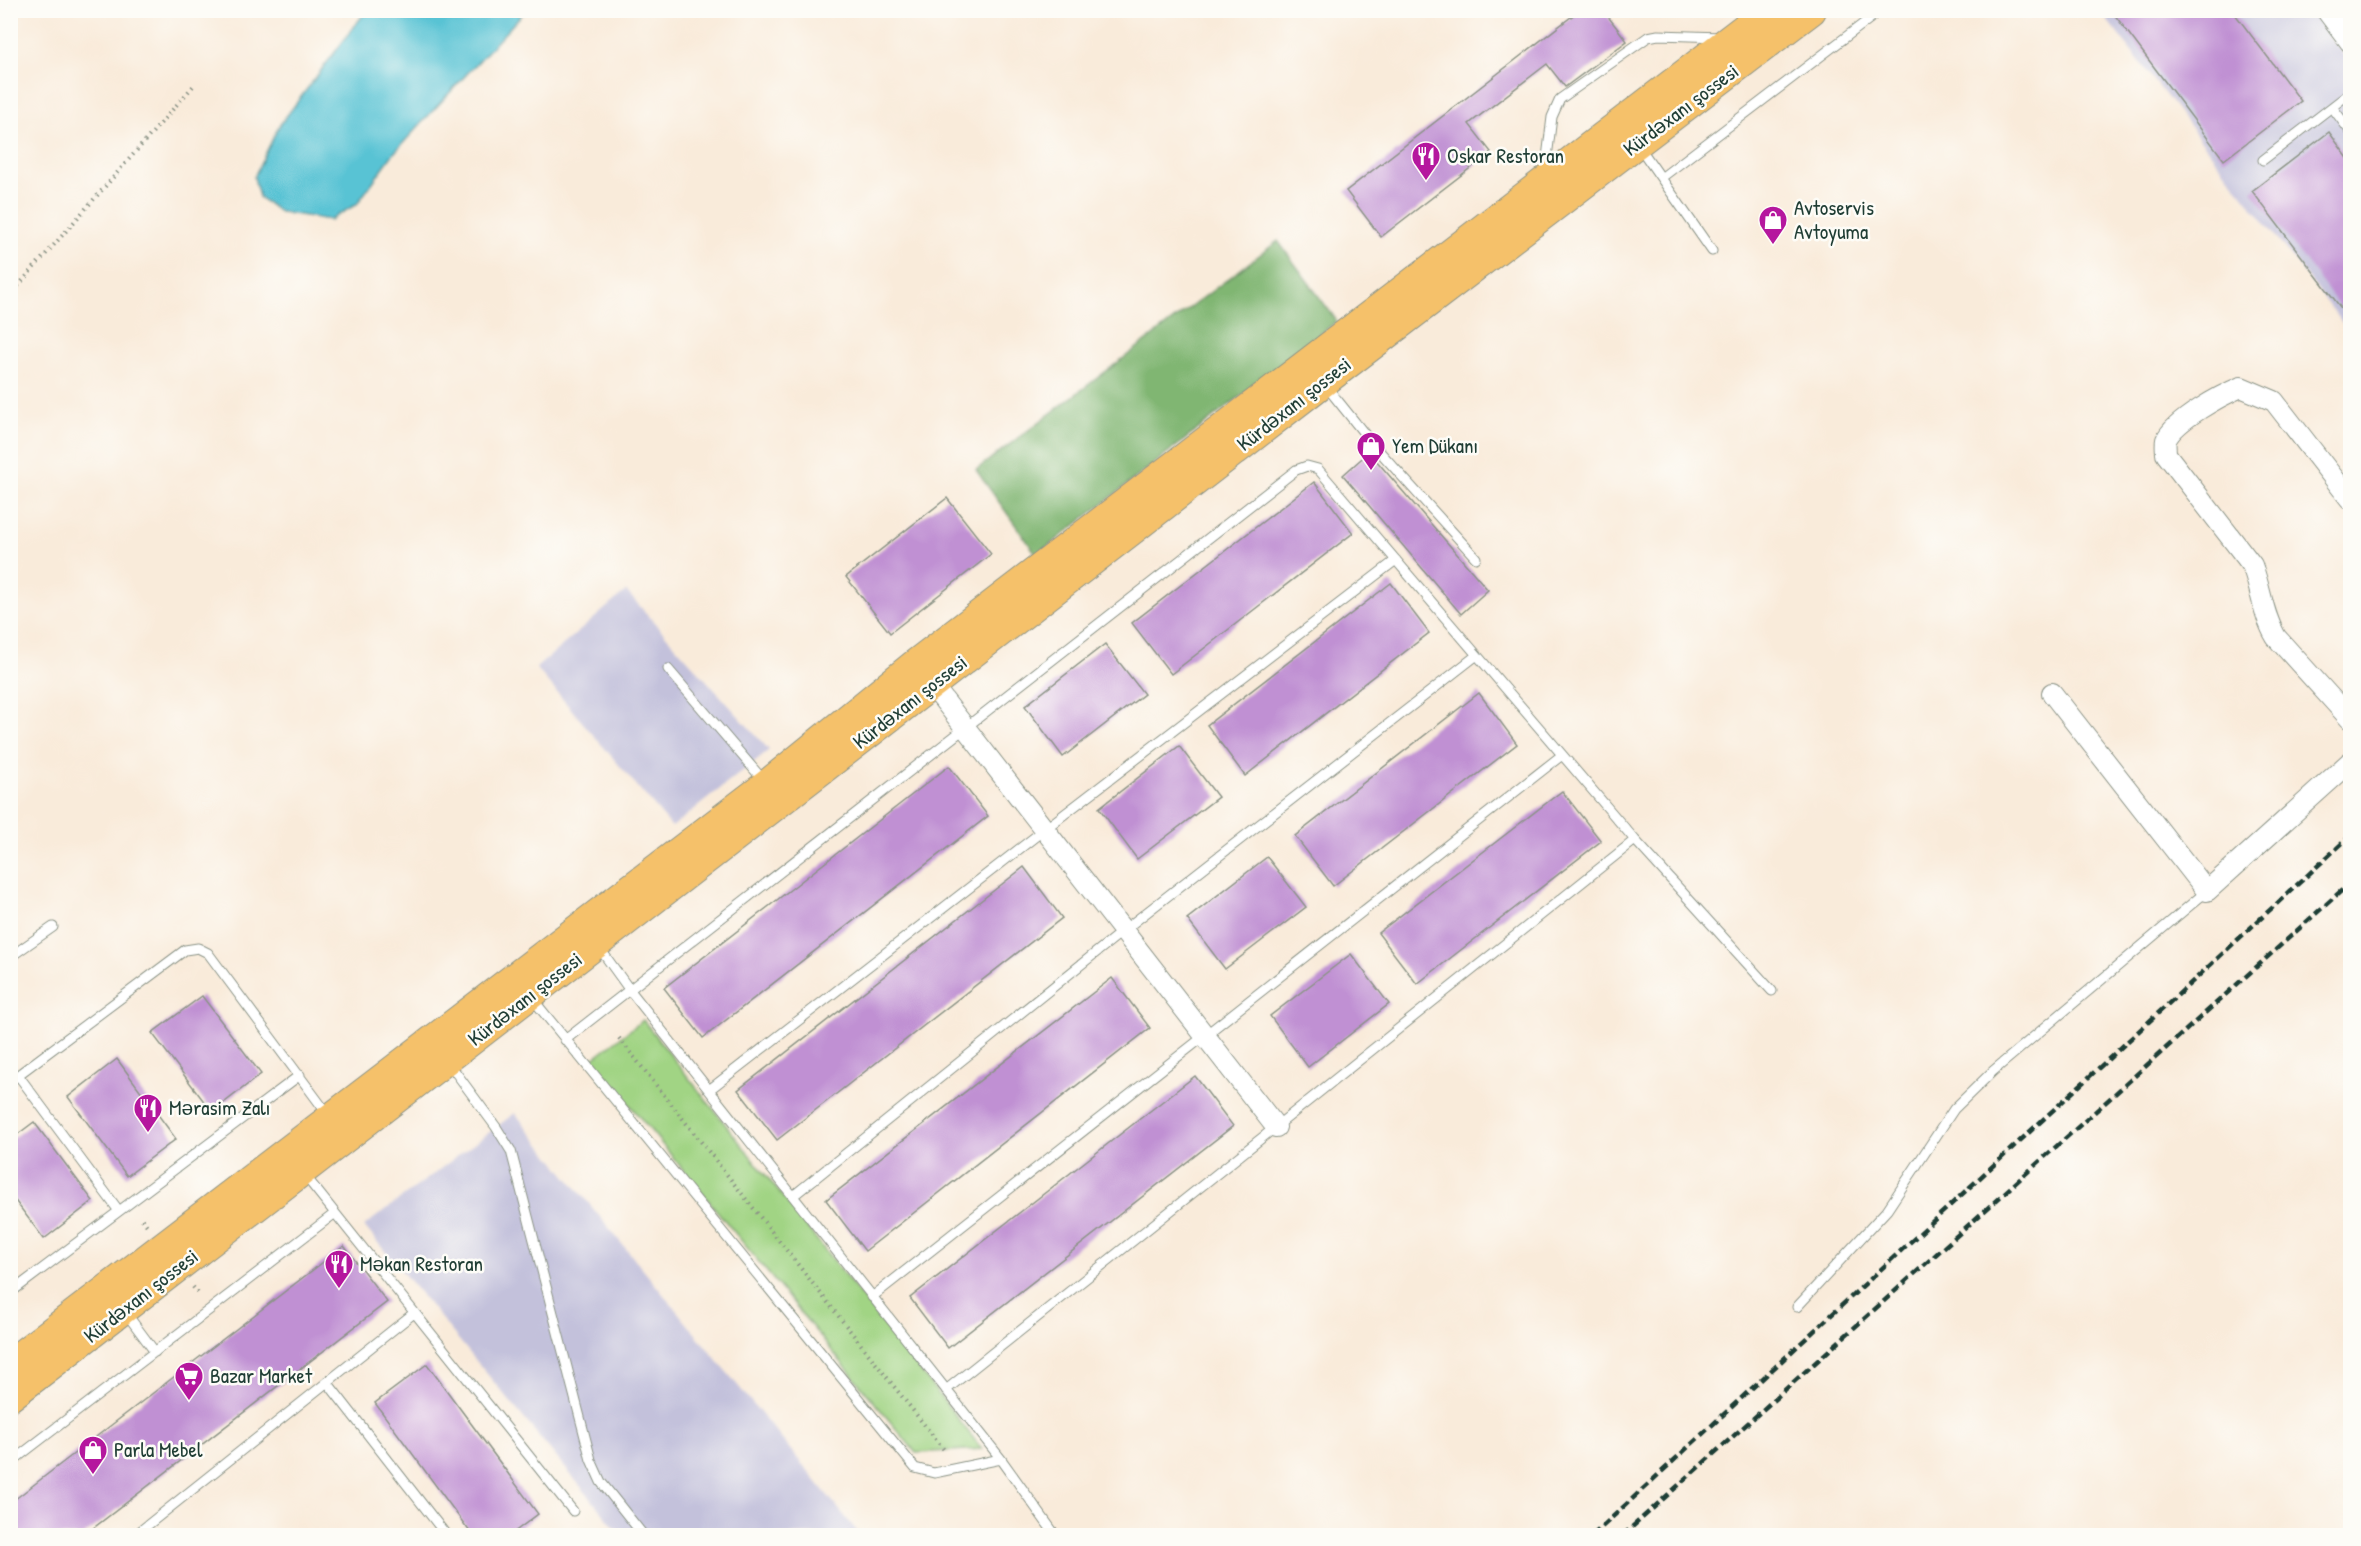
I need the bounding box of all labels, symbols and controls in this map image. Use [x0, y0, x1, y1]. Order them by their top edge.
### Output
street label: Kürdəxanı şossesi [1617, 57, 1744, 163]
restaurant icon: Oskar Restoran [1410, 140, 1442, 182]
place label: Oskar Restoran [1447, 141, 1564, 170]
place label: Avtoservis Avtoyuma [1794, 193, 1874, 246]
shop icon: Avtoservis Avtoyuma [1757, 204, 1789, 246]
street label: Kürdəxanı şossesi [1230, 350, 1357, 457]
shop icon: Yem Dükanı [1355, 430, 1387, 472]
place label: Yem Dükanı [1392, 431, 1478, 460]
street label: Kürdəxanı şossesi [846, 648, 973, 755]
street label: Kürdəxanı şossesi [461, 945, 588, 1052]
restaurant icon: Mərasim Zalı [132, 1092, 164, 1134]
place label: Mərasim Zalı [169, 1093, 271, 1122]
street label: Kürdəxanı şossesi [77, 1242, 204, 1349]
restaurant icon: Məkan Restoran [323, 1248, 355, 1290]
place label: Məkan Restoran [360, 1249, 483, 1278]
supermarket icon: Bazar Market [173, 1360, 205, 1402]
place label: Bazar Market [210, 1361, 313, 1390]
shop icon: Parla Mebel [77, 1434, 109, 1476]
place label: Parla Mebel [114, 1435, 203, 1464]

